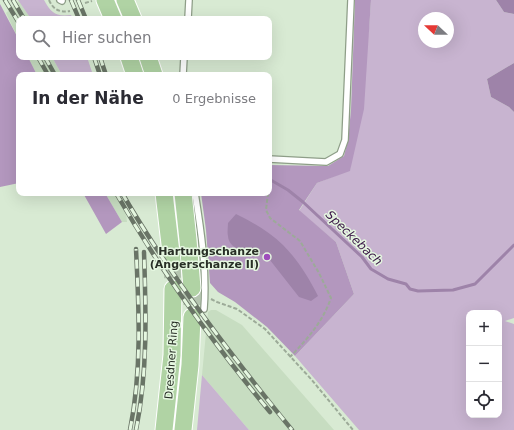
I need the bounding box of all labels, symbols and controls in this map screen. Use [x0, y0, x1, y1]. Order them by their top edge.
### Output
north arrow [418, 12, 454, 48]
search box [16, 16, 272, 60]
icon: search [30, 27, 52, 49]
text: Hier suchen [62, 29, 151, 47]
text: In der Nähe [32, 88, 144, 108]
text: 0 Ergebnisse [172, 91, 256, 106]
water label: Speckebach [323, 208, 385, 268]
place label: Hartungschanze (Angerschanze II) [150, 245, 259, 271]
marker: Hartungschanze (Angerschanze II) [262, 252, 272, 262]
map controls [466, 310, 502, 418]
button: + [466, 310, 502, 346]
street label: Dresdner Ring [162, 320, 181, 400]
button: − [466, 346, 502, 382]
button: locate [466, 382, 502, 418]

